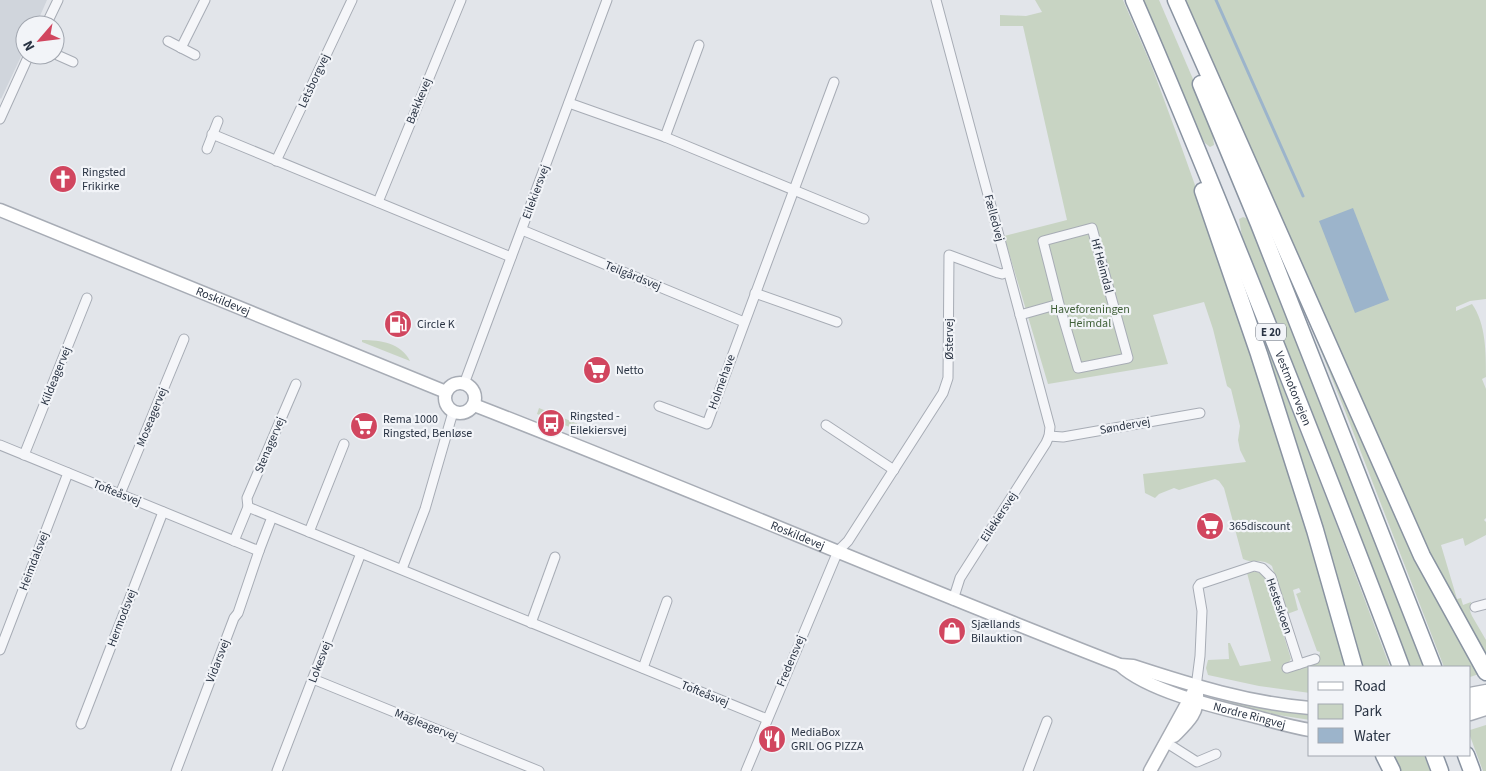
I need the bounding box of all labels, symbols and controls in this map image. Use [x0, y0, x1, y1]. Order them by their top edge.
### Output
north arrow [15, 15, 65, 65]
text: N [18, 37, 40, 54]
street label: Letsborgvej [294, 51, 334, 111]
street label: Bækkevej [402, 75, 436, 127]
street label: Eilekiersvej [518, 162, 554, 222]
church icon: Ringsted Frikirke [48, 164, 78, 194]
place label: Ringsted Frikirke [82, 164, 126, 195]
street label: Fælledvej [980, 193, 1008, 243]
street label: Hf Heimdal [1087, 237, 1117, 295]
street label: Teilgårdsvej [602, 257, 664, 295]
street label: Roskildevej [193, 282, 253, 320]
park label: Haveforeningen Heimdal [1050, 301, 1130, 332]
fuel station icon: Circle K [383, 309, 413, 339]
place label: Circle K [417, 316, 455, 333]
street label: Østervej [941, 318, 958, 360]
road number: E 20 [1256, 324, 1286, 341]
street label: Kildeagervej [36, 344, 76, 408]
street label: Vestmotorvejen [1271, 349, 1316, 428]
street label: Holmehave [704, 352, 740, 412]
supermarket icon: Netto [582, 355, 612, 385]
place label: Netto [616, 362, 644, 379]
street label: Moseagervej [132, 385, 172, 449]
bus stop icon: Ringsted - Eilekiersvej [536, 408, 566, 438]
place label: Ringsted - Eilekiersvej [570, 408, 627, 439]
supermarket icon: Rema 1000 Ringsted, Benløse [349, 411, 379, 441]
place label: Rema 1000 Ringsted, Benløse [383, 411, 472, 442]
street label: Søndervej [1098, 413, 1152, 439]
street label: Stenagervej [251, 414, 289, 476]
street label: Tofteåsvej [90, 476, 144, 510]
street label: Eilekiersvej [976, 489, 1022, 545]
supermarket icon: 365discount [1195, 511, 1225, 541]
street label: Roskildevej [768, 517, 828, 554]
place label: 365discount [1229, 518, 1290, 535]
street label: Heimdalsvej [15, 529, 53, 593]
street label: Hesteskoen [1261, 576, 1297, 636]
street label: Hermodsvej [103, 587, 141, 649]
shop icon: Sjællands Bilauktion [937, 616, 967, 646]
place label: Sjællands Bilauktion [971, 616, 1022, 647]
street label: Fredensvej [773, 633, 809, 689]
street label: Vidarsvej [202, 637, 234, 685]
street label: Lokesvej [304, 639, 336, 685]
legend [1308, 666, 1471, 756]
text: Road [1354, 676, 1386, 697]
street label: Tofteåsvej [678, 677, 732, 711]
street label: Nordre Ringvej [1211, 698, 1288, 733]
text: Park [1354, 701, 1383, 722]
street label: Magleagervej [392, 705, 460, 745]
restaurant icon: MediaBox GRIL OG PIZZA [757, 724, 787, 754]
place label: MediaBox GRIL OG PIZZA [791, 724, 864, 755]
text: Water [1354, 726, 1391, 747]

